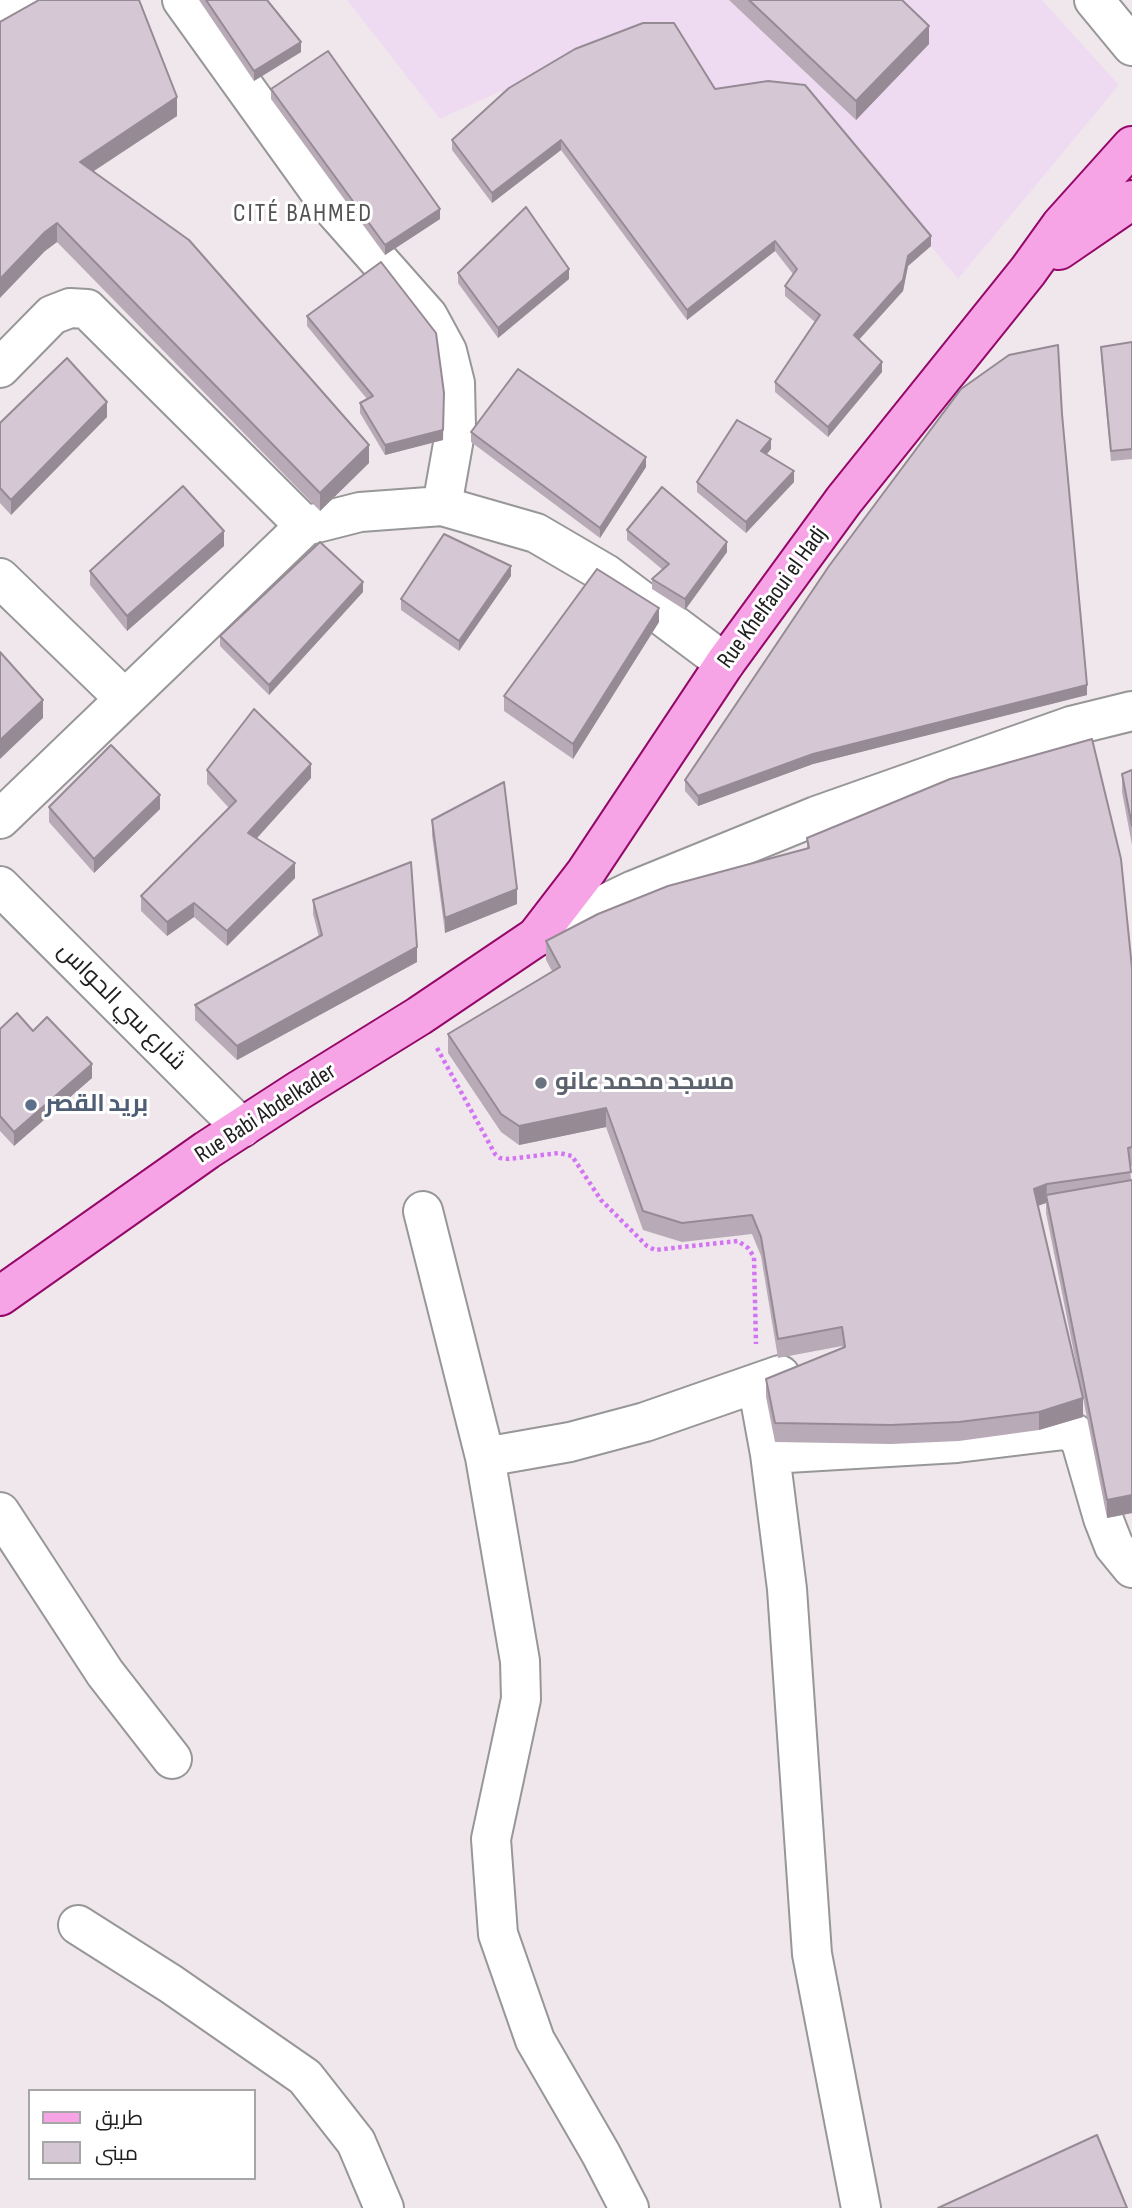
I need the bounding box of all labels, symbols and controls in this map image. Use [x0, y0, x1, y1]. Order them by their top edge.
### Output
district label: CITÉ BAHMED [234, 198, 372, 230]
street label: Rue Khelfaoui el Hadj [712, 522, 834, 674]
street label: شارع سي الحواس [51, 937, 191, 1077]
street label: Rue Babi Abdelkader [190, 1058, 342, 1170]
place label: مسجد محمد عانو [555, 1069, 734, 1097]
marker: مسجد محمد عانو [533, 1075, 549, 1091]
place label: بريد القصر [45, 1091, 148, 1119]
marker: بريد القصر [23, 1097, 39, 1113]
legend [28, 2089, 256, 2180]
text: طريق [95, 2106, 143, 2131]
text: مبنى [95, 2141, 138, 2166]

